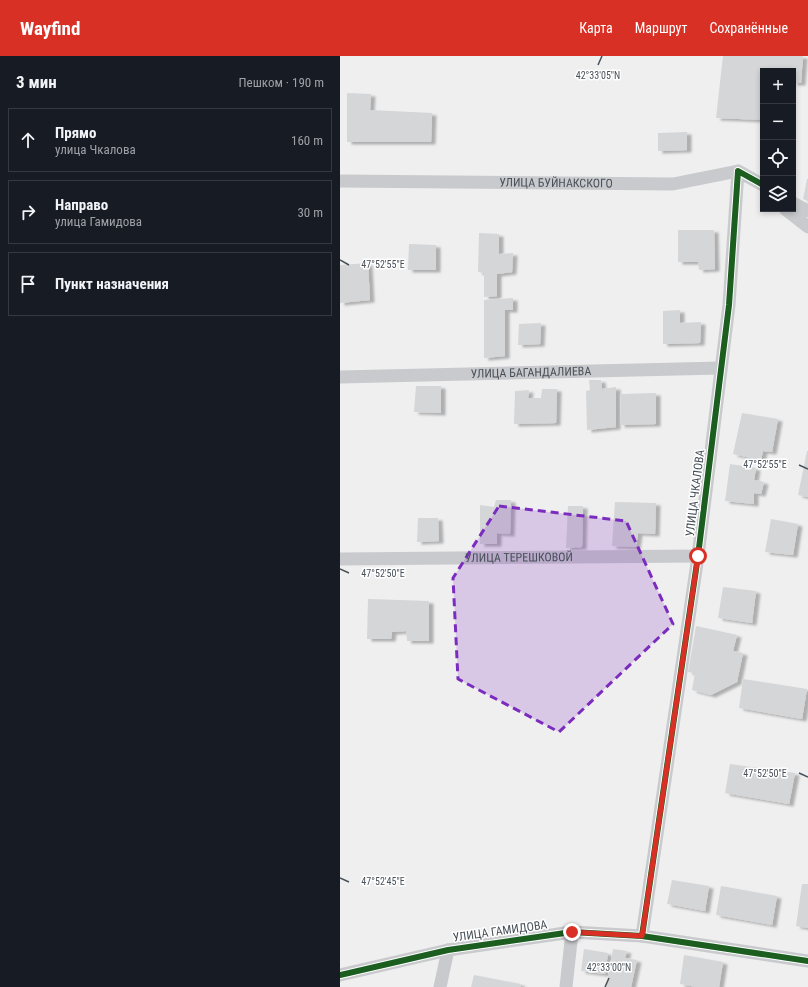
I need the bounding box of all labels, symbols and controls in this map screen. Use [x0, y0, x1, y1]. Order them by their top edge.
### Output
text: Wayfind [20, 17, 80, 40]
text: Карта [579, 20, 613, 36]
text: Маршрут [635, 20, 687, 36]
text: Сохранённые [709, 20, 788, 36]
map controls [760, 68, 796, 212]
button: + [760, 68, 796, 104]
text: 42°33'05"N [576, 70, 620, 81]
text: 3 мин [16, 72, 57, 92]
text: Пешком · 190 m [238, 75, 324, 90]
button: − [760, 104, 796, 140]
text: Прямо [55, 124, 96, 142]
icon: ahead [17, 129, 39, 151]
text: 160 m [291, 133, 323, 148]
button: locate [760, 140, 796, 176]
text: улица Чкалова [55, 142, 136, 157]
street label: УЛИЦА БУЙНАКСКОГО [499, 175, 613, 190]
button: layers [760, 176, 796, 212]
text: Направо [55, 196, 108, 214]
icon: right [17, 201, 39, 223]
text: 30 m [297, 205, 323, 220]
text: улица Гамидова [55, 214, 142, 229]
text: 47°52'55"E [361, 259, 405, 270]
icon: arrive [17, 273, 39, 295]
text: Пункт назначения [55, 275, 169, 293]
street label: УЛИЦА БАГАНДАЛИЕВА [470, 364, 592, 381]
street label: УЛИЦА ЧКАЛОВА [683, 449, 707, 537]
text: 47°52'55"E [743, 459, 787, 470]
route start [689, 547, 707, 565]
street label: УЛИЦА ТЕРЕШКОВОЙ [465, 549, 573, 565]
text: 47°52'50"E [361, 568, 405, 579]
text: 47°52'50"E [743, 768, 787, 779]
text: 47°52'45"E [361, 876, 405, 887]
street label: УЛИЦА ГАМИДОВА [452, 917, 548, 945]
route end [563, 923, 581, 941]
text: 42°33'00"N [587, 962, 631, 973]

